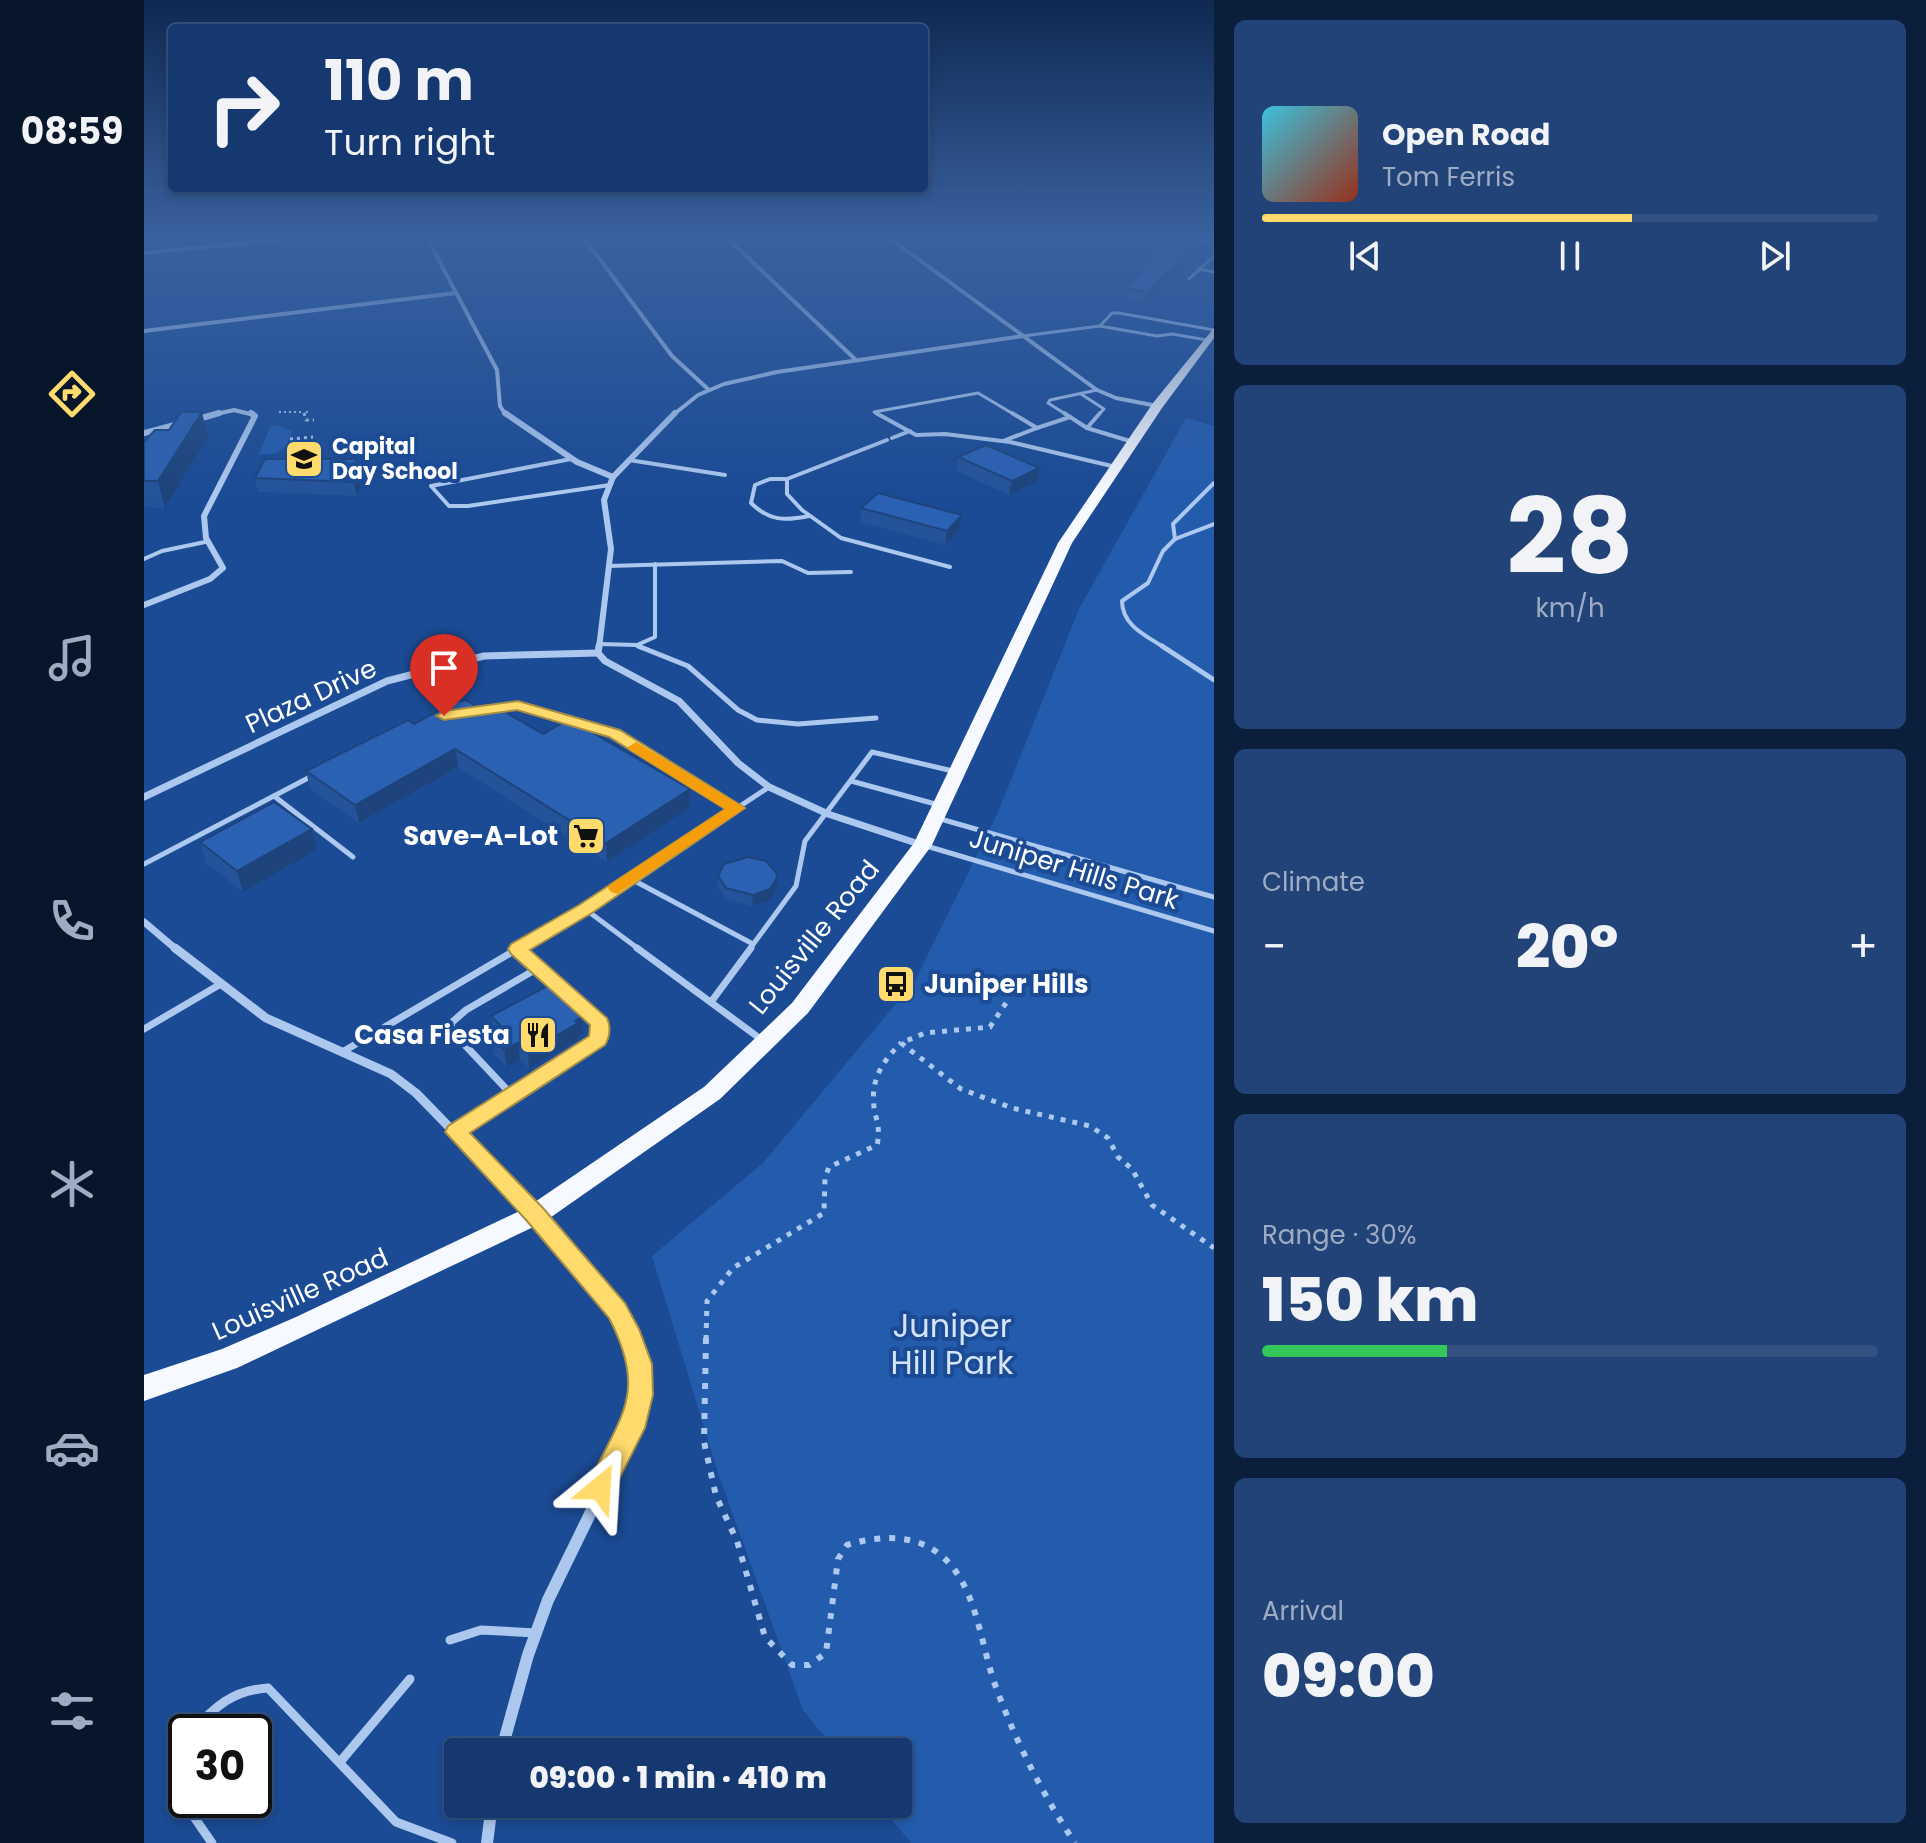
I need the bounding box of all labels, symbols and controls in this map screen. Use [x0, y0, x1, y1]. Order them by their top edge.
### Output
text: 110 m [324, 41, 474, 120]
icon: right [192, 56, 296, 160]
text: 08:59 [21, 106, 123, 157]
text: Open Road [1382, 113, 1550, 156]
text: Turn right [324, 117, 495, 168]
text: Tom Ferris [1382, 159, 1515, 195]
icon: previous [1343, 234, 1387, 278]
icon: pause [1548, 234, 1592, 278]
icon: next [1753, 234, 1797, 278]
icon: directions [44, 366, 100, 422]
place label: Capital Day School [332, 431, 458, 487]
school or university icon: Capital Day School [283, 438, 325, 480]
text: 28 [1507, 464, 1633, 609]
text: km/h [1535, 590, 1605, 626]
icon: music [44, 630, 100, 686]
pin [410, 634, 478, 716]
icon: arrive [422, 646, 466, 690]
street label: Plaza Drive [240, 650, 382, 742]
supermarket icon: Save-A-Lot [565, 815, 607, 857]
place label: Save-A-Lot [403, 818, 558, 854]
street label: Juniper Hills Park [965, 820, 1184, 918]
street label: Louisville Road [741, 852, 887, 1022]
text: Climate [1262, 864, 1365, 900]
icon: phone [44, 893, 100, 949]
text: 20° [1516, 905, 1618, 989]
text: − [1262, 916, 1286, 977]
text: + [1848, 916, 1878, 977]
bus stop icon: Juniper Hills [875, 963, 917, 1005]
place label: Juniper Hills [924, 966, 1089, 1002]
restaurant icon: Casa Fiesta [517, 1014, 559, 1056]
place label: Casa Fiesta [354, 1017, 510, 1053]
icon: climate [44, 1156, 100, 1212]
text: Range · 30% [1262, 1217, 1417, 1253]
street label: Louisville Road [206, 1239, 394, 1349]
text: 150 km [1262, 1258, 1478, 1342]
park label: Juniper Hill Park [891, 1303, 1014, 1385]
icon: car [44, 1420, 100, 1476]
position arrow [558, 1446, 642, 1530]
text: Arrival [1262, 1593, 1344, 1629]
text: 09:00 [1262, 1634, 1435, 1718]
icon: filters [44, 1683, 100, 1739]
speed limit sign: 30 [168, 1714, 272, 1818]
text: 09:00 · 1 min · 410 m [529, 1756, 827, 1799]

